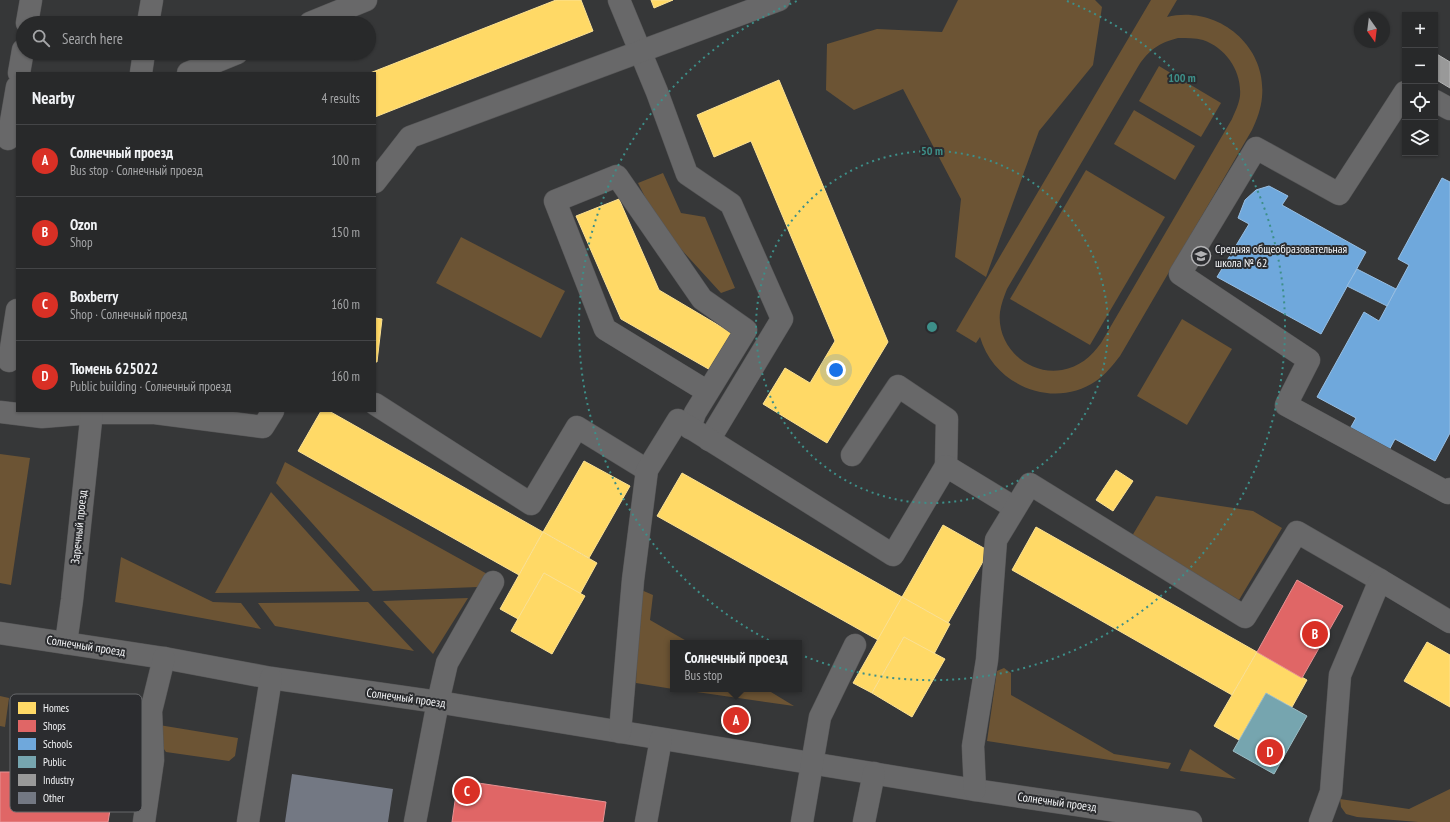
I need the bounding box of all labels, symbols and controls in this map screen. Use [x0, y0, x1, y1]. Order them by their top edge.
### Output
north arrow [1354, 12, 1390, 48]
map controls [1402, 12, 1438, 156]
button: + [1402, 12, 1438, 48]
search box [16, 16, 376, 60]
icon: search [30, 27, 52, 49]
text: Search here [62, 29, 123, 48]
button: − [1402, 48, 1438, 84]
text: 100 m [1168, 70, 1196, 85]
button: locate [1402, 84, 1438, 120]
text: Nearby [32, 87, 75, 109]
text: 4 results [321, 90, 360, 107]
button: layers [1402, 120, 1438, 156]
text: Солнечный проезд [70, 143, 173, 162]
text: 50 m [921, 143, 943, 158]
text: A [42, 152, 48, 169]
text: 100 m [331, 152, 360, 169]
text: Bus stop · Солнечный проезд [70, 162, 203, 179]
text: Ozon [70, 215, 97, 234]
text: B [42, 224, 48, 241]
text: 150 m [331, 224, 360, 241]
text: Shop [70, 234, 93, 251]
place label: Средняя общеобразовательная школа № 62 [1215, 241, 1348, 270]
school or university icon: Средняя общеобразовательная школа № 62 [1190, 245, 1212, 267]
text: Boxberry [70, 287, 118, 306]
text: C [42, 296, 48, 313]
text: 160 m [331, 296, 360, 313]
text: Shop · Солнечный проезд [70, 306, 187, 323]
centre of rings [925, 320, 939, 334]
text: Тюмень 625022 [70, 359, 158, 378]
your location [826, 360, 846, 380]
text: D [42, 368, 48, 385]
text: 160 m [331, 368, 360, 385]
text: Public building · Солнечный проезд [70, 378, 231, 395]
street label: Заречный проезд [67, 488, 90, 565]
pin: B [1302, 619, 1328, 649]
street label: Солнечный проезд [46, 632, 127, 659]
popup [670, 640, 802, 692]
text: Солнечный проезд [684, 648, 788, 667]
text: Bus stop [684, 667, 722, 684]
street label: Солнечный проезд [366, 685, 447, 711]
legend [10, 694, 142, 812]
text: Homes [43, 701, 69, 715]
pin: A [723, 705, 749, 735]
text: Shops [43, 719, 66, 733]
text: Schools [43, 737, 73, 751]
pin: D [1257, 737, 1283, 767]
text: Public [43, 755, 66, 769]
text: Industry [43, 773, 75, 787]
pin: C [454, 776, 480, 806]
street label: Солнечный проезд [1017, 789, 1098, 815]
text: Other [43, 791, 64, 805]

